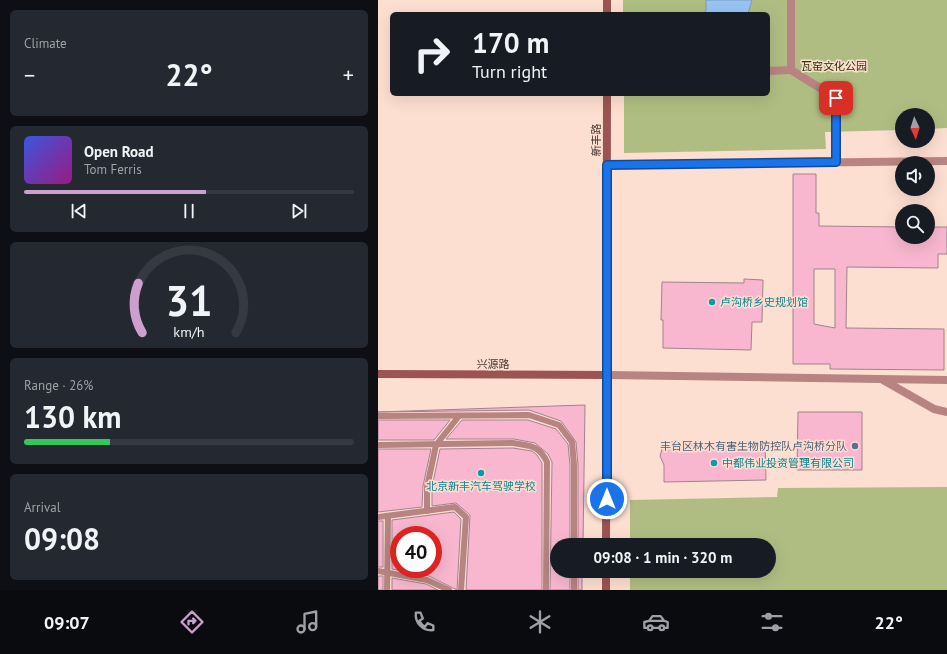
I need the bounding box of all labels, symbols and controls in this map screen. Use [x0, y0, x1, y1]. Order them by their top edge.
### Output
text: 170 m [472, 24, 549, 61]
icon: right [406, 28, 458, 80]
text: Climate [24, 35, 67, 52]
text: 22° [165, 55, 213, 94]
park label: 瓦窑文化公园 [801, 59, 867, 73]
text: Turn right [472, 60, 547, 83]
text: − [24, 61, 35, 89]
text: + [343, 61, 354, 89]
pin [819, 81, 853, 115]
icon: arrive [825, 87, 847, 109]
north arrow [895, 108, 935, 148]
map controls [895, 108, 935, 244]
street label: 新丰路 [589, 124, 603, 157]
text: Open Road [84, 142, 154, 161]
button: sound [895, 156, 935, 196]
text: Tom Ferris [84, 161, 142, 178]
icon: previous [68, 200, 90, 222]
icon: pause [178, 200, 200, 222]
icon: next [288, 200, 310, 222]
button: search [895, 204, 935, 244]
text: 31 [165, 274, 213, 327]
place label: 卢沟桥乡史规划馆 [720, 295, 808, 309]
marker: 卢沟桥乡史规划馆 [707, 297, 717, 307]
text: km/h [173, 322, 205, 341]
street label: 兴源路 [477, 357, 510, 371]
text: Range · 26% [24, 377, 93, 394]
text: 130 km [24, 397, 122, 436]
place label: 丰台区林木有害生物防控队卢沟桥分队 [660, 439, 847, 453]
marker: 丰台区林木有害生物防控队卢沟桥分队 [850, 441, 860, 451]
place label: 中都伟业投资管理有限公司 [722, 456, 854, 470]
marker: 中都伟业投资管理有限公司 [709, 458, 719, 468]
marker: 北京新丰汽车驾驶学校 [476, 468, 486, 478]
position arrow [586, 478, 628, 520]
place label: 北京新丰汽车驾驶学校 [426, 479, 536, 493]
text: Arrival [24, 499, 60, 516]
text: 09:08 [24, 519, 100, 558]
speed limit sign: 40 [390, 526, 442, 578]
text: 09:08 · 1 min · 320 m [594, 548, 732, 567]
icon: directions [178, 608, 206, 636]
icon: music [294, 608, 322, 636]
icon: phone [410, 608, 438, 636]
icon: climate [526, 608, 554, 636]
icon: car [642, 608, 670, 636]
icon: filters [758, 608, 786, 636]
text: 09:07 [44, 611, 90, 634]
text: 22° [875, 611, 903, 634]

